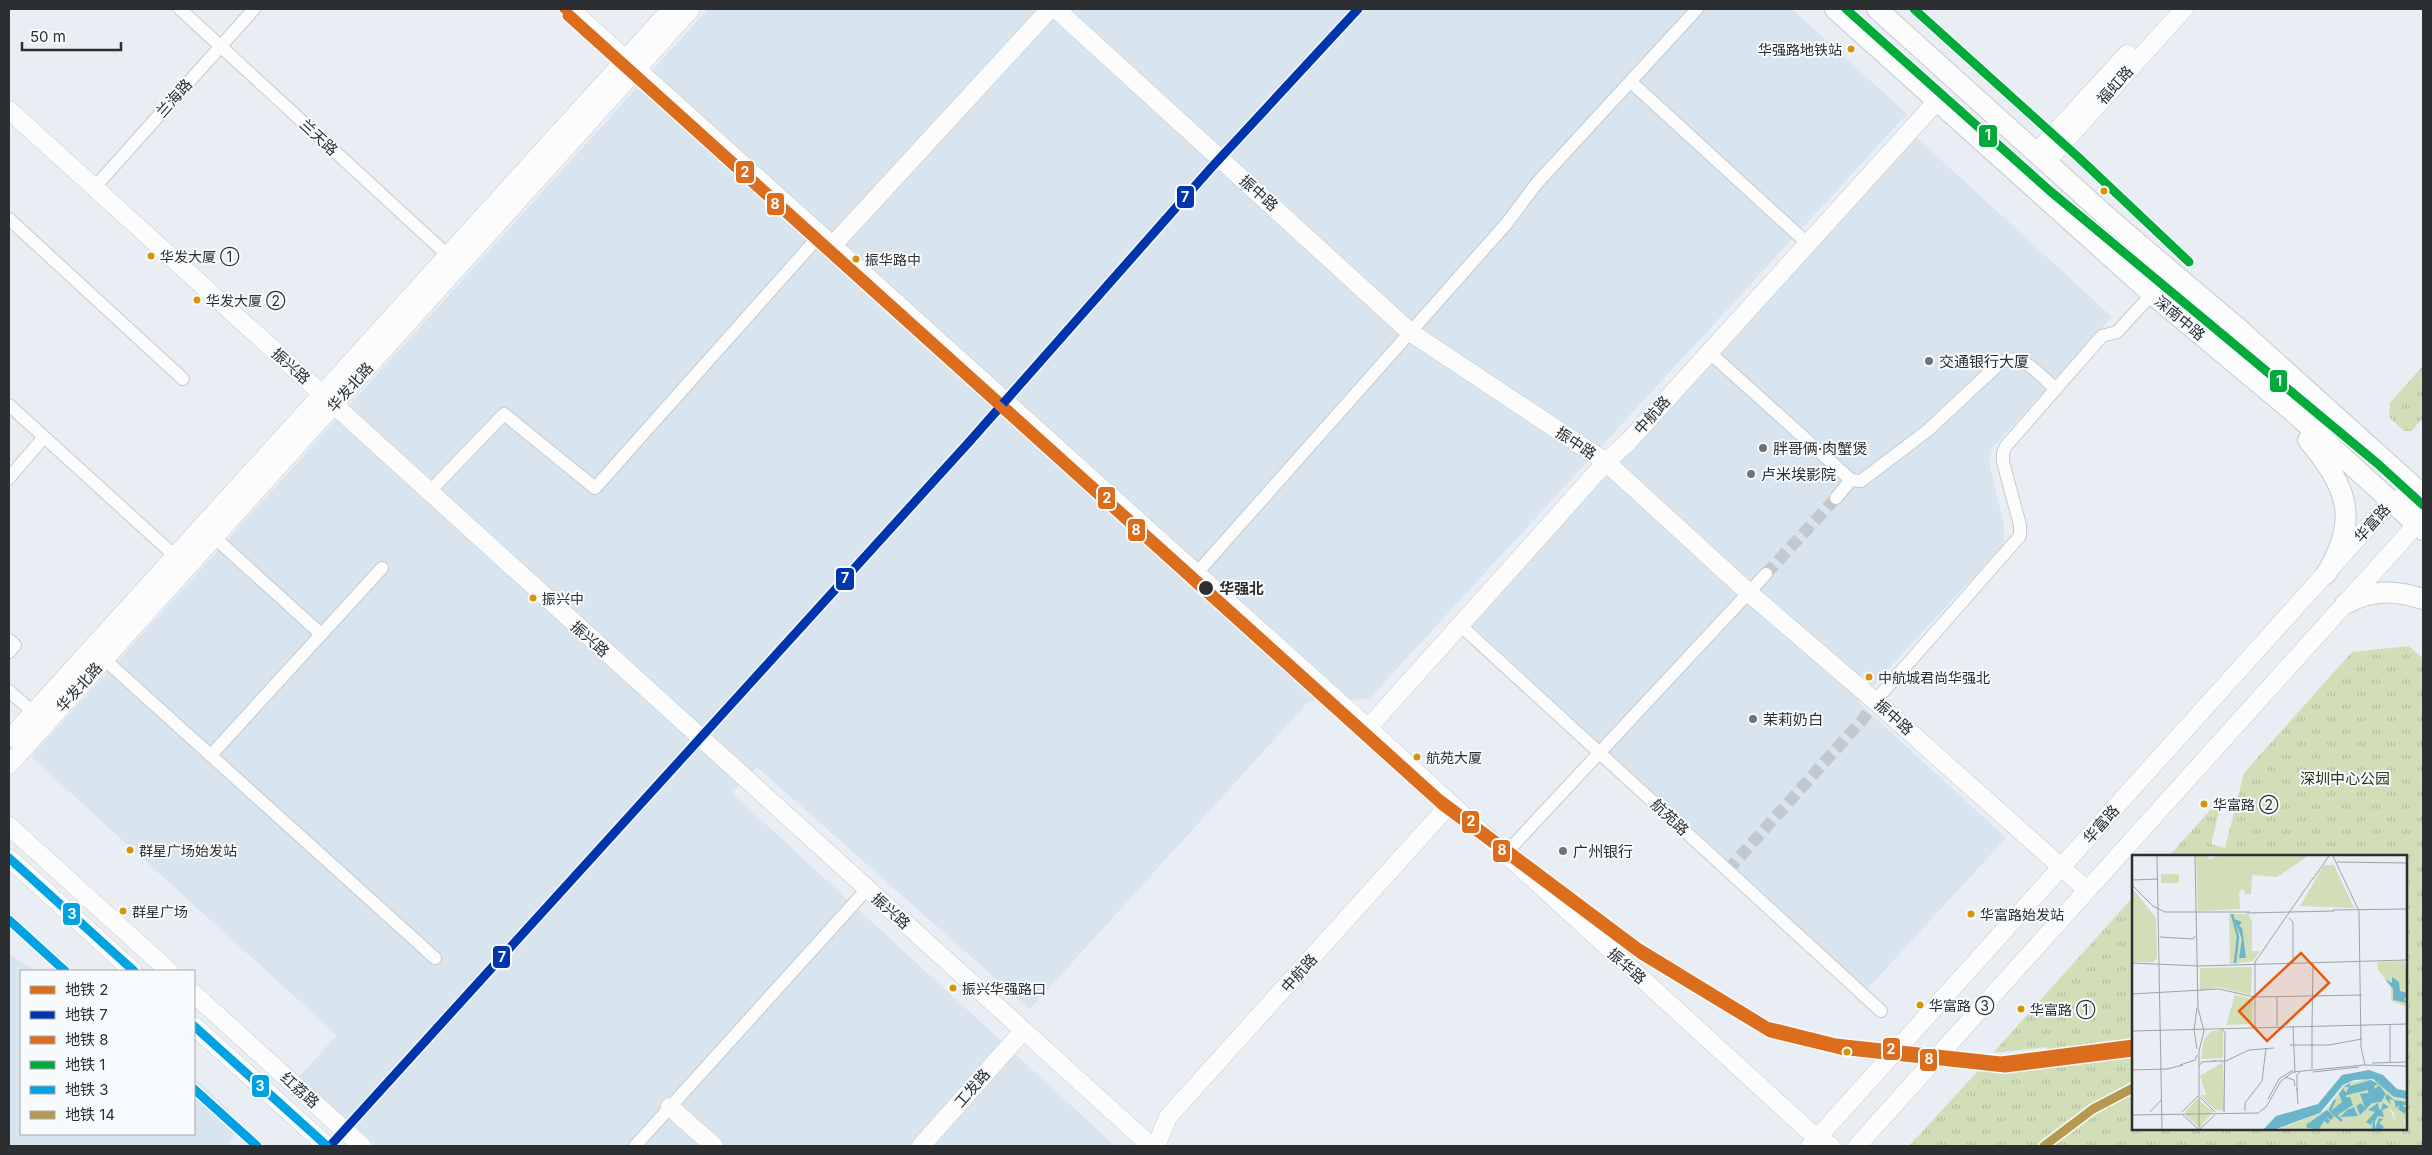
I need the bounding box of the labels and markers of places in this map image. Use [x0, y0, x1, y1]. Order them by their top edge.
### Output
place label: 华强路地铁站 [1758, 41, 1842, 58]
marker: 华强路地铁站 [1846, 44, 1856, 54]
unlabelled marker [2099, 186, 2109, 196]
place label: 华发大厦 ① [160, 246, 240, 267]
marker: 华发大厦 ① [146, 251, 156, 261]
place label: 振华路中 [865, 251, 921, 268]
marker: 振华路中 [851, 254, 861, 264]
place label: 华发大厦 ② [206, 290, 286, 311]
marker: 华发大厦 ② [192, 295, 202, 305]
place label: 交通银行大厦 [1939, 352, 2029, 371]
marker: 交通银行大厦 [1923, 355, 1935, 367]
place label: 胖哥俩·肉蟹煲 [1773, 439, 1867, 458]
marker: 胖哥俩·肉蟹煲 [1757, 442, 1769, 454]
place label: 卢米埃影院 [1761, 465, 1836, 484]
marker: 卢米埃影院 [1745, 468, 1757, 480]
marker: 华强北 [1197, 579, 1215, 597]
place label: 华强北 [1219, 579, 1264, 598]
place label: 振兴中 [542, 590, 584, 607]
marker: 振兴中 [528, 593, 538, 603]
place label: 中航城君尚华强北 [1878, 669, 1990, 686]
marker: 中航城君尚华强北 [1864, 672, 1874, 682]
place label: 茉莉奶白 [1763, 710, 1823, 729]
marker: 茉莉奶白 [1747, 713, 1759, 725]
place label: 航苑大厦 [1426, 749, 1482, 766]
marker: 航苑大厦 [1412, 752, 1422, 762]
place label: 华富路 ② [2213, 794, 2279, 815]
marker: 华富路 ② [2199, 799, 2209, 809]
place label: 群星广场始发站 [139, 842, 237, 859]
place label: 广州银行 [1573, 842, 1633, 861]
marker: 群星广场始发站 [125, 845, 135, 855]
marker: 广州银行 [1557, 845, 1569, 857]
place label: 群星广场 [132, 903, 188, 920]
marker: 群星广场 [118, 906, 128, 916]
place label: 华富路始发站 [1980, 906, 2064, 923]
marker: 华富路始发站 [1966, 909, 1976, 919]
place label: 振兴华强路口 [962, 980, 1046, 997]
marker: 振兴华强路口 [948, 983, 958, 993]
place label: 华富路 ③ [1929, 995, 1995, 1016]
place label: 华富路 ① [2030, 999, 2096, 1020]
marker: 华富路 ③ [1915, 1000, 1925, 1010]
marker: 华富路 ① [2016, 1004, 2026, 1014]
unlabelled marker [1842, 1047, 1852, 1057]

